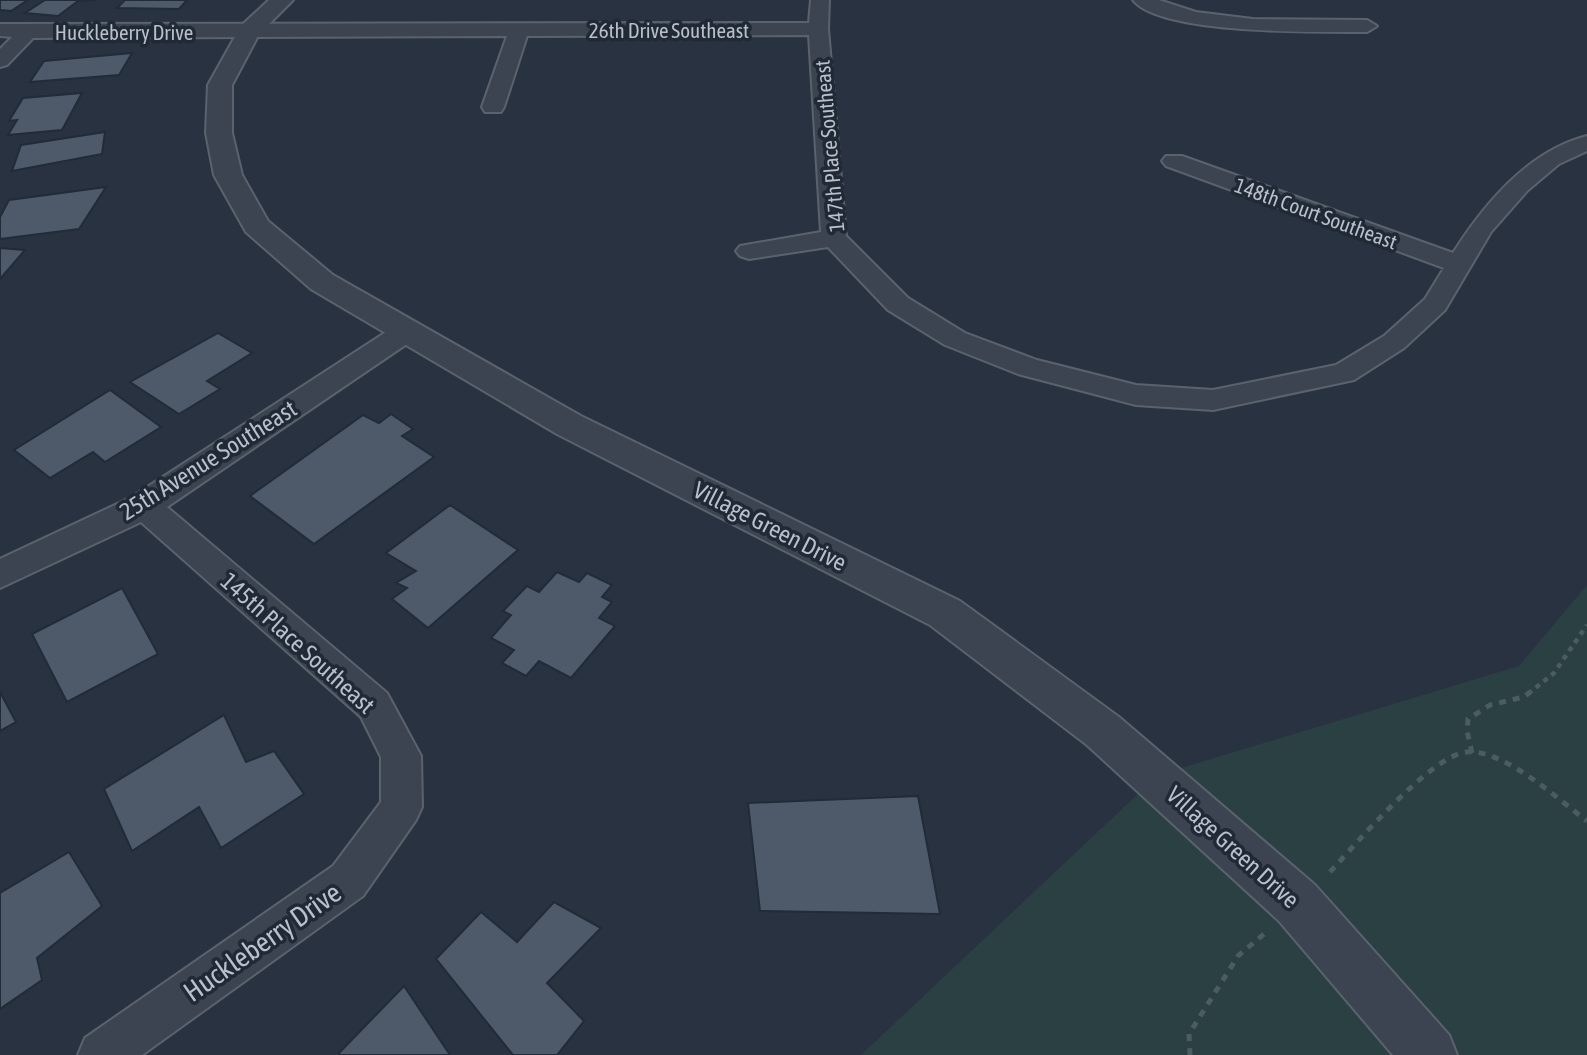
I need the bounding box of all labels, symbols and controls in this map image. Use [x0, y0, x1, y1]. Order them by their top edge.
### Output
street label: 26th Drive Southeast [589, 18, 749, 42]
street label: Huckleberry Drive [55, 20, 193, 44]
street label: 147th Place Southeast [810, 59, 848, 233]
street label: 148th Court Southeast [1232, 172, 1400, 254]
street label: 25th Avenue Southeast [115, 395, 301, 525]
street label: Village Green Drive [689, 476, 851, 576]
street label: 145th Place Southeast [216, 567, 380, 719]
street label: Village Green Drive [1161, 781, 1305, 913]
street label: Huckleberry Drive [177, 876, 347, 1008]

